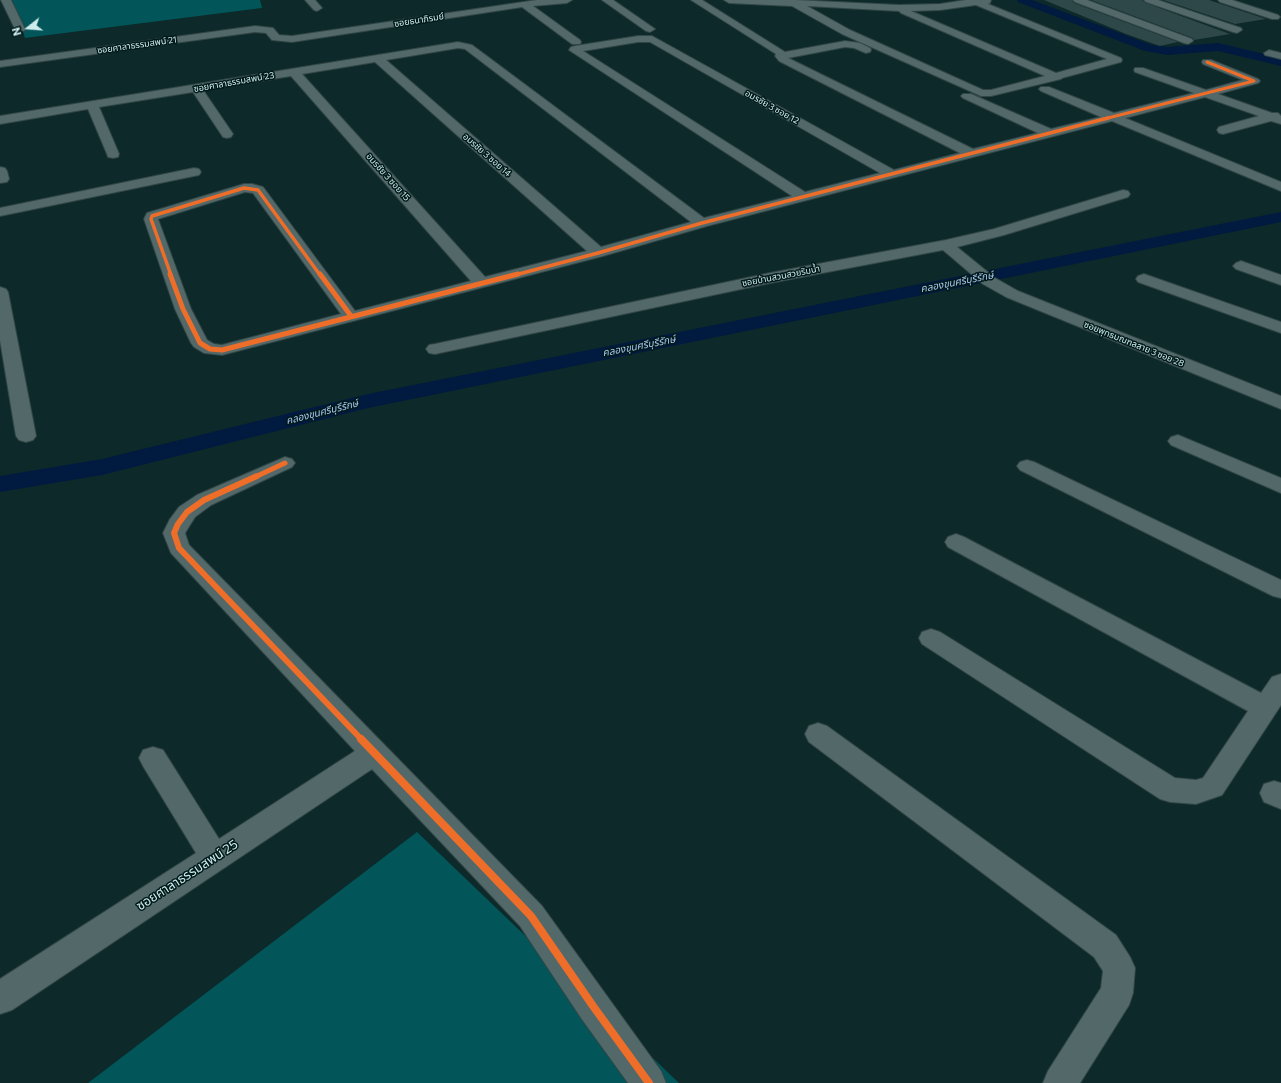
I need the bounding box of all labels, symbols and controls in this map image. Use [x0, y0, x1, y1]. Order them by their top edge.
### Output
north arrow [8, 8, 48, 48]
street label: ซอยธนาภิรมย์ [393, 11, 445, 29]
text: N [9, 26, 23, 38]
street label: ซอยศาลาธรรมสพน์ 21 [96, 34, 178, 56]
street label: ซอยศาลาธรรมสพน์ 23 [193, 70, 275, 94]
street label: อมรชัย 3 ซอย 12 [743, 88, 801, 126]
street label: อมรชัย 3 ซอย 14 [461, 131, 513, 179]
street label: อมรชัย 3 ซอย 15 [364, 151, 412, 203]
street label: ซอยบ้านสวนสวยริมน้ำ [741, 263, 821, 289]
water label: คลองขุนศรีบุรีรักษ์ [920, 269, 994, 295]
street label: ซอยพุทธมณฑลสาย 3 ซอย 28 [1082, 319, 1186, 369]
water label: คลองขุนศรีบุรีรักษ์ [602, 333, 676, 359]
water label: คลองขุนศรีบุรีรักษ์ [285, 397, 359, 427]
street label: ซอยศาลาธรรมสพน์ 25 [133, 836, 241, 914]

